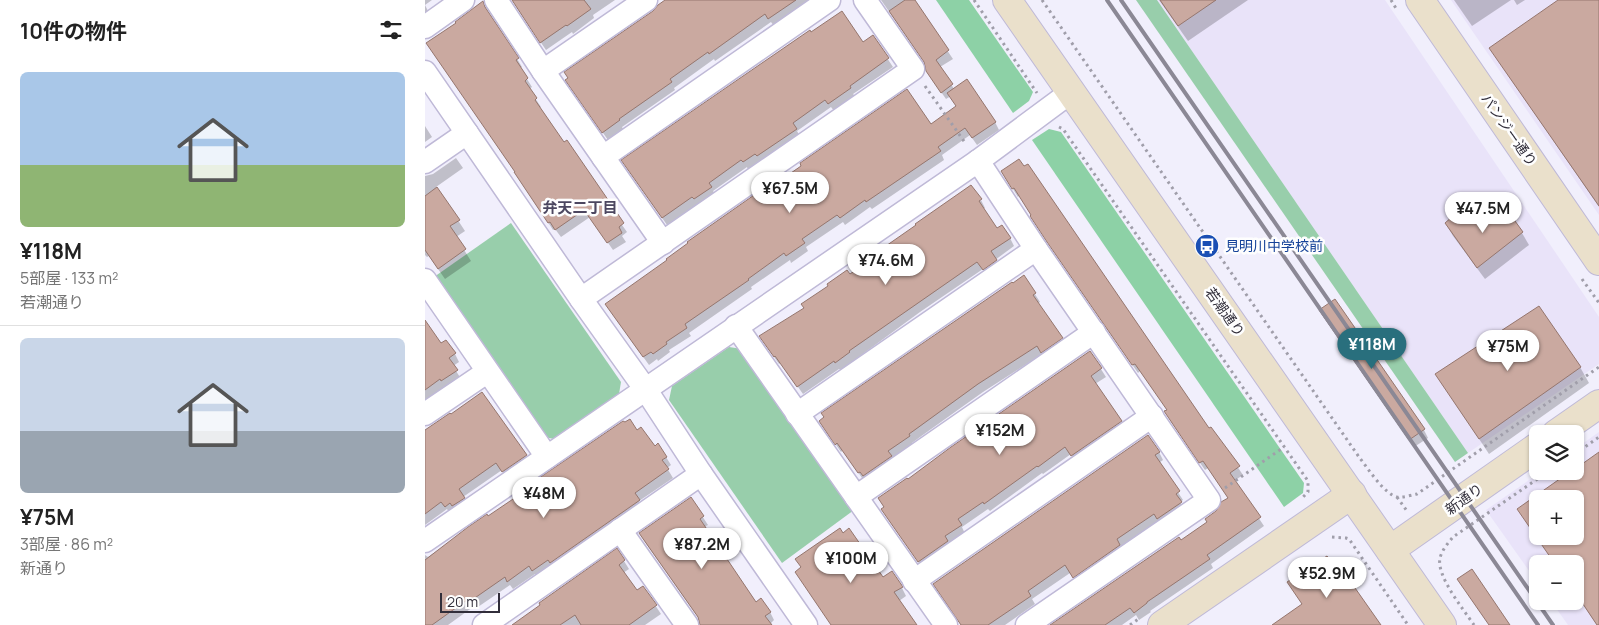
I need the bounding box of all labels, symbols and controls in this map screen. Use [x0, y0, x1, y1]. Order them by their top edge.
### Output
icon: filters [377, 16, 405, 44]
text: 10件の物件 [20, 17, 127, 45]
street label: パンジー通り [1477, 90, 1541, 170]
icon: home [168, 105, 258, 195]
pin: ¥67.5M [749, 172, 831, 214]
text: ¥67.5M [762, 177, 818, 199]
pin: ¥47.5M [1442, 192, 1524, 234]
district label: 弁天二丁目 [542, 197, 618, 218]
text: ¥47.5M [1456, 197, 1510, 219]
bus stop icon: 見明川中学校前 [1194, 233, 1220, 259]
place label: 見明川中学校前 [1225, 236, 1323, 255]
text: ¥118M [20, 237, 82, 265]
pin: ¥74.6M [845, 244, 927, 286]
text: ¥74.6M [858, 249, 914, 271]
text: 5部屋 · 133 m² [20, 267, 118, 289]
street label: 若潮通り [1202, 283, 1249, 340]
text: 若潮通り [20, 291, 84, 313]
pin: ¥118M [1337, 328, 1407, 370]
pin: ¥75M [1478, 330, 1538, 372]
text: ¥118M [1348, 333, 1396, 355]
text: ¥75M [1487, 335, 1529, 357]
icon: home [168, 370, 258, 460]
pin: ¥152M [965, 414, 1035, 456]
text: ¥152M [976, 419, 1024, 441]
map controls [1529, 425, 1584, 610]
button: layers [1529, 425, 1584, 480]
pin: ¥48M [514, 476, 574, 519]
street label: 新通り [1441, 479, 1486, 518]
text: ¥48M [523, 482, 565, 504]
button: + [1529, 490, 1584, 545]
text: ¥75M [20, 503, 74, 531]
pin: ¥87.2M [661, 528, 743, 570]
text: 3部屋 · 86 m² [20, 533, 113, 555]
text: ¥87.2M [674, 533, 730, 555]
pin: ¥100M [816, 542, 886, 584]
text: ¥100M [825, 547, 877, 569]
button: − [1529, 555, 1584, 610]
pin: ¥52.9M [1286, 556, 1368, 599]
text: 新通り [20, 557, 68, 579]
text: ¥52.9M [1299, 562, 1355, 584]
scale bar [440, 590, 500, 613]
text: 20 m [447, 592, 478, 611]

